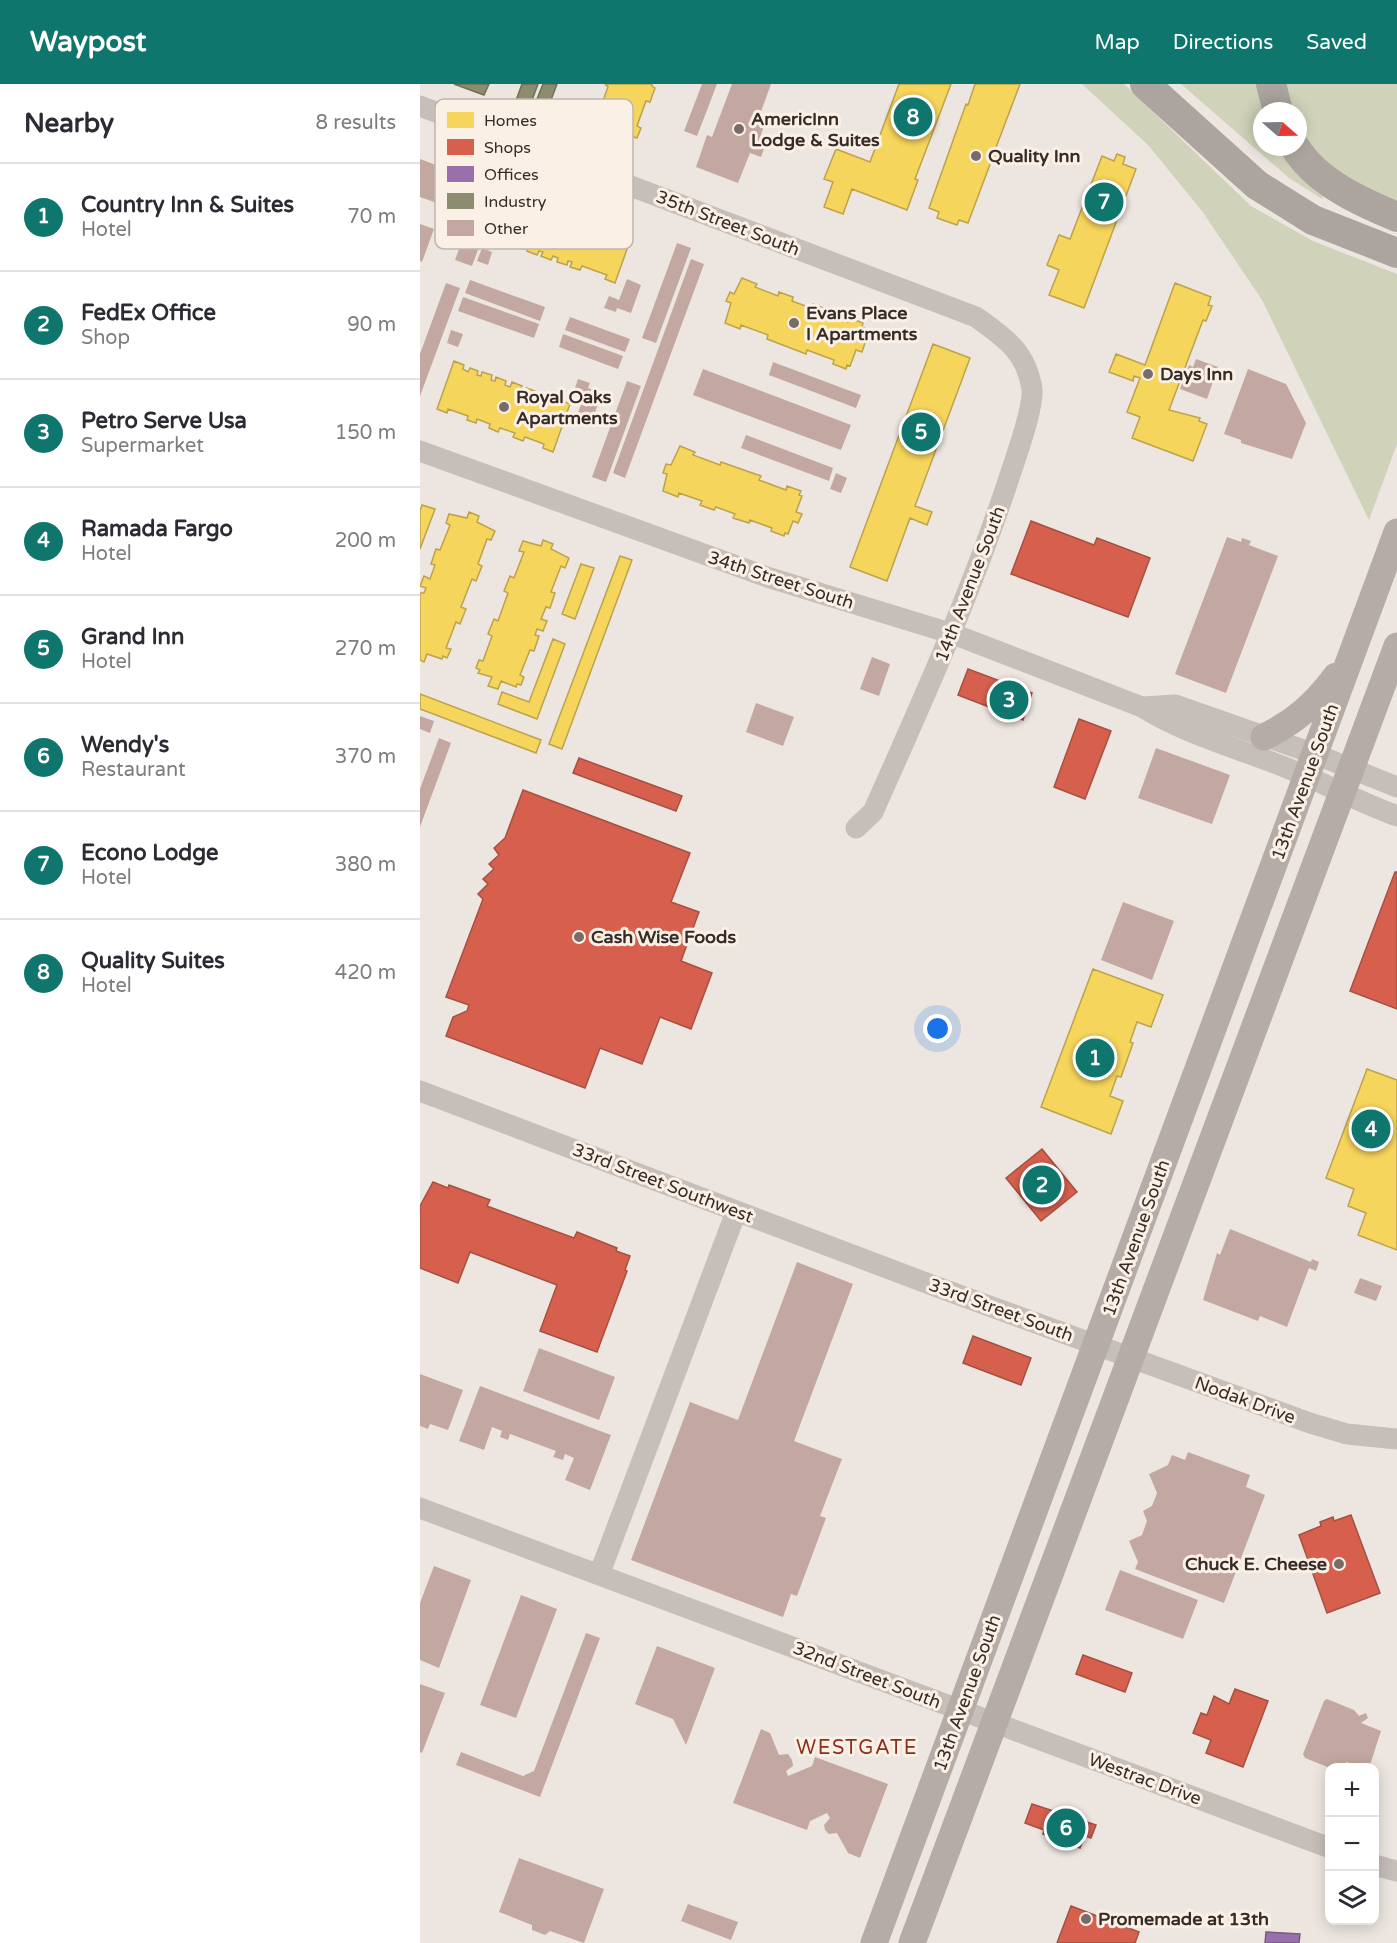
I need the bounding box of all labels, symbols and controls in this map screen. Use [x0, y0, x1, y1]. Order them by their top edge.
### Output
text: Waypost [30, 25, 146, 59]
text: Map [1094, 30, 1140, 55]
text: Directions [1173, 30, 1273, 55]
text: Saved [1306, 30, 1367, 55]
pin: 8 [894, 94, 932, 140]
legend [435, 99, 633, 249]
north arrow [1253, 102, 1307, 156]
text: Nearby [24, 108, 114, 139]
place label: AmericInn Lodge & Suites [751, 108, 880, 151]
text: 8 results [316, 111, 396, 135]
text: Homes [484, 111, 537, 131]
marker: AmericInn Lodge & Suites [732, 122, 746, 136]
text: Shops [484, 138, 531, 158]
place label: Quality Inn [988, 145, 1081, 167]
marker: Quality Inn [969, 149, 983, 163]
text: Offices [484, 165, 539, 185]
pin: 7 [1084, 180, 1124, 224]
street label: 35th Street South [653, 185, 803, 261]
text: Country Inn & Suites [81, 192, 294, 218]
text: Industry [484, 192, 547, 212]
text: 1 [37, 205, 50, 229]
text: 70 m [347, 205, 396, 229]
text: Hotel [81, 218, 132, 242]
text: Other [484, 219, 529, 239]
text: FedEx Office [81, 300, 216, 326]
place label: Evans Place I Apartments [806, 302, 918, 345]
text: 2 [37, 313, 50, 337]
text: 90 m [347, 313, 396, 337]
marker: Evans Place I Apartments [787, 316, 801, 330]
text: Shop [81, 326, 130, 350]
place label: Days Inn [1160, 363, 1233, 385]
marker: Days Inn [1141, 367, 1155, 381]
place label: Royal Oaks Apartments [516, 386, 618, 429]
marker: Royal Oaks Apartments [497, 400, 511, 414]
text: Petro Serve Usa [81, 408, 247, 434]
pin: 5 [902, 410, 940, 454]
text: 3 [37, 421, 50, 445]
text: 150 m [335, 421, 396, 445]
text: Supermarket [81, 434, 204, 458]
street label: 14th Avenue South [930, 503, 1010, 665]
text: Ramada Fargo [81, 516, 233, 542]
text: 4 [37, 529, 50, 553]
text: 200 m [335, 529, 396, 553]
text: Hotel [81, 542, 132, 566]
street label: 34th Street South [705, 546, 857, 614]
text: Grand Inn [81, 624, 184, 650]
text: 5 [37, 637, 50, 661]
text: 270 m [335, 637, 396, 661]
text: Hotel [81, 650, 132, 674]
pin: 3 [990, 678, 1028, 722]
street label: 13th Avenue South [1266, 701, 1344, 863]
text: Wendy's [81, 732, 169, 758]
text: 6 [37, 745, 50, 769]
text: 370 m [335, 745, 396, 769]
text: Restaurant [81, 758, 186, 782]
text: Econo Lodge [81, 840, 219, 866]
text: 7 [37, 853, 50, 877]
text: 380 m [335, 853, 396, 877]
text: Hotel [81, 866, 132, 890]
place label: Cash Wise Foods [591, 926, 736, 948]
marker: Cash Wise Foods [572, 930, 586, 944]
text: Quality Suites [81, 948, 225, 974]
text: 8 [37, 961, 50, 985]
text: 420 m [335, 961, 396, 985]
text: Hotel [81, 974, 132, 998]
your location [923, 1014, 952, 1043]
pin: 1 [1076, 1036, 1114, 1080]
pin: 4 [1352, 1106, 1390, 1152]
street label: 33rd Street Southwest [570, 1138, 757, 1228]
street label: 13th Avenue South [1097, 1157, 1175, 1319]
pin: 2 [1022, 1162, 1062, 1208]
street label: 33rd Street South [926, 1274, 1076, 1346]
street label: Nodak Drive [1192, 1372, 1298, 1428]
place label: Chuck E. Cheese [1185, 1553, 1327, 1575]
marker: Chuck E. Cheese [1332, 1557, 1346, 1571]
street label: 13th Avenue South [928, 1612, 1006, 1774]
street label: 32nd Street South [790, 1637, 944, 1713]
district label: WESTGATE [796, 1736, 918, 1760]
street label: Westrac Drive [1085, 1748, 1205, 1810]
map controls [1325, 1763, 1379, 1925]
button: + [1325, 1763, 1379, 1817]
pin: 6 [1046, 1806, 1086, 1850]
button: − [1325, 1817, 1379, 1871]
button: layers [1325, 1871, 1379, 1925]
place label: Promemade at 13th [1098, 1908, 1269, 1930]
marker: Promemade at 13th [1079, 1912, 1093, 1926]

